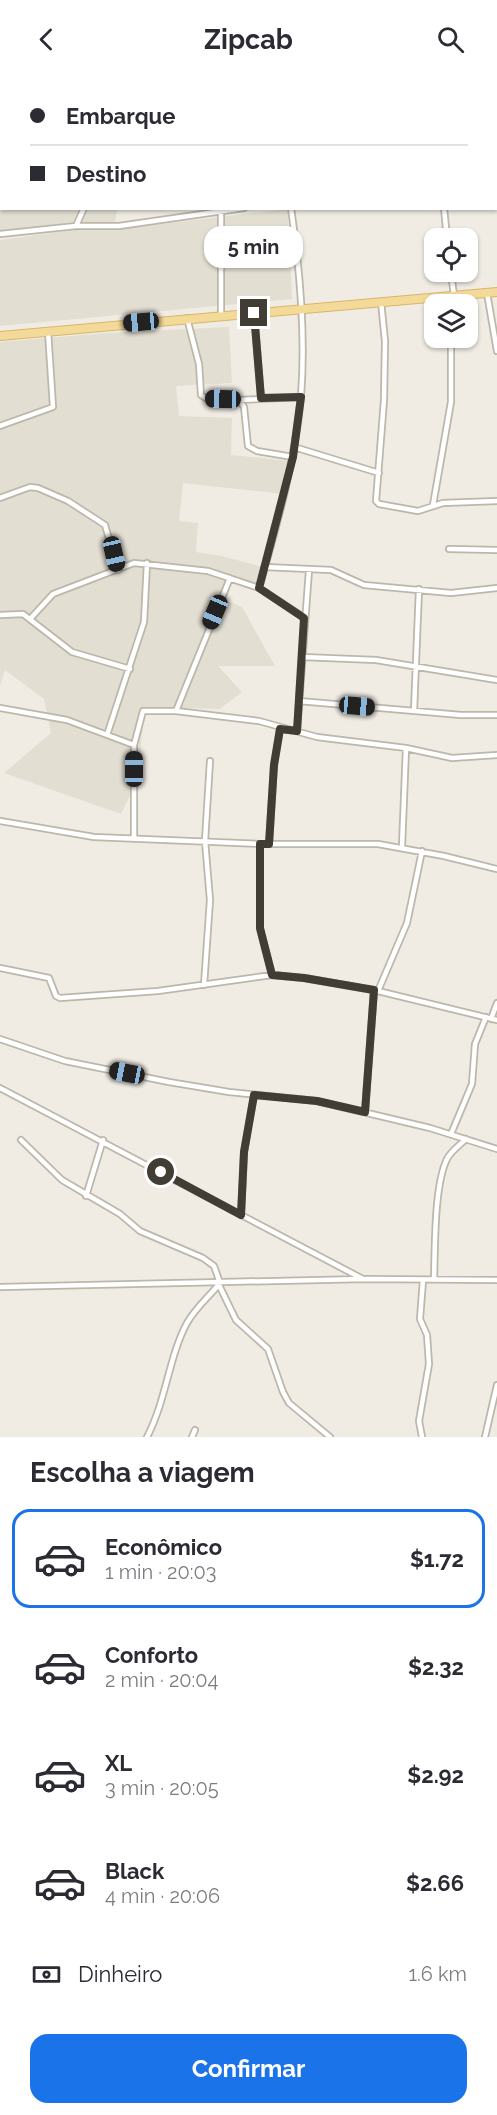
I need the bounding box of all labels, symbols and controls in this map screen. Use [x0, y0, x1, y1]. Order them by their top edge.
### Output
icon: back [30, 23, 63, 56]
icon: search [434, 23, 467, 56]
text: Zipcab [204, 24, 293, 55]
text: Embarque [66, 103, 175, 129]
text: Destino [66, 161, 146, 187]
callout: 5 min [204, 226, 304, 268]
map controls [424, 228, 478, 348]
button: locate [424, 228, 478, 282]
text: 5 min [228, 235, 279, 259]
button: layers [424, 294, 478, 348]
route end [240, 299, 267, 326]
car [122, 311, 160, 333]
car [205, 390, 241, 408]
car [101, 534, 127, 574]
car [200, 592, 230, 632]
car [338, 695, 376, 717]
car [125, 751, 143, 787]
car [108, 1061, 146, 1085]
route start [147, 1158, 174, 1185]
text: Escolha a viagem [30, 1457, 255, 1488]
icon: car [33, 1532, 87, 1586]
text: Econômico [105, 1534, 222, 1560]
text: $1.72 [410, 1546, 464, 1572]
text: 1 min · 20:03 [105, 1560, 216, 1584]
icon: car [33, 1640, 87, 1694]
text: Conforto [105, 1642, 198, 1668]
text: $2.32 [408, 1654, 464, 1680]
text: 2 min · 20:04 [105, 1668, 218, 1692]
icon: car [33, 1748, 87, 1802]
text: XL [105, 1750, 132, 1776]
text: $2.92 [407, 1762, 464, 1788]
text: 3 min · 20:05 [105, 1776, 219, 1800]
icon: car [33, 1856, 87, 1910]
text: Black [105, 1858, 164, 1884]
text: $2.66 [406, 1870, 464, 1896]
text: 4 min · 20:06 [105, 1884, 220, 1908]
icon: cash [30, 1958, 63, 1991]
text: Dinheiro [78, 1961, 162, 1987]
text: 1.6 km [409, 1962, 467, 1986]
button: Confirmar [30, 2034, 467, 2103]

